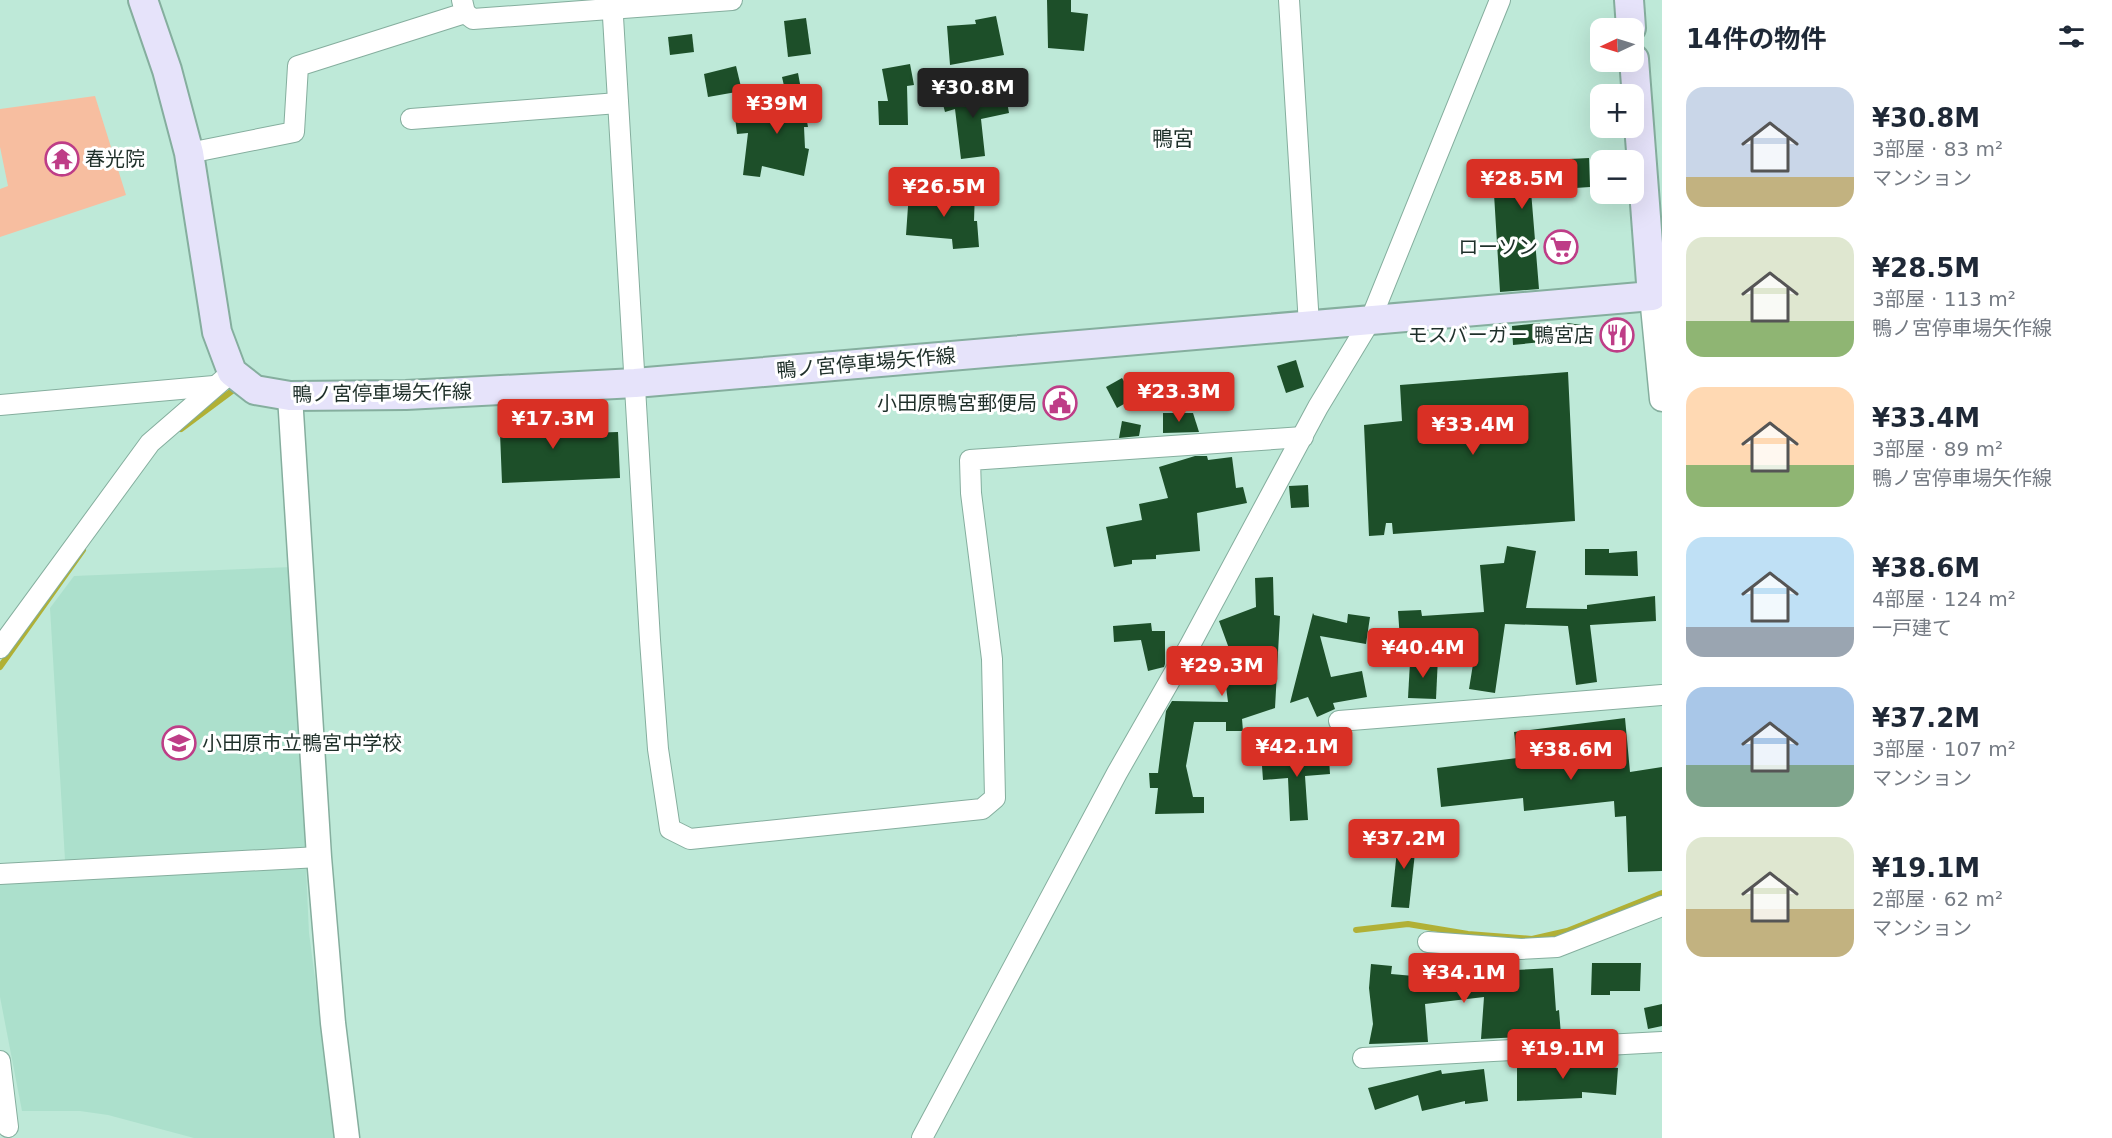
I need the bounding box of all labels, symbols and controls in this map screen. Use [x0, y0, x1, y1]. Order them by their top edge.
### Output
north arrow [1590, 18, 1644, 72]
map controls [1590, 18, 1644, 204]
icon: filters [2055, 20, 2088, 53]
text: 14件の物件 [1686, 24, 1826, 54]
pin: ¥30.8M [924, 68, 1022, 119]
text: ¥30.8M [931, 75, 1015, 99]
pin: ¥39M [741, 84, 813, 135]
button: + [1590, 84, 1644, 138]
text: ¥39M [746, 91, 808, 115]
text: ¥30.8M [1872, 103, 1980, 133]
icon: home [1734, 111, 1806, 183]
district label: 鴨宮 [1152, 127, 1194, 151]
text: 3部屋 · 83 m² [1872, 137, 2003, 161]
temple icon: 春光院 [44, 141, 80, 177]
place label: 春光院 [85, 147, 145, 171]
button: − [1590, 150, 1644, 204]
pin: ¥28.5M [1473, 159, 1571, 210]
text: ¥28.5M [1480, 166, 1564, 190]
text: マンション [1872, 166, 1972, 190]
pin: ¥26.5M [895, 167, 993, 218]
text: ¥26.5M [902, 174, 986, 198]
supermarket icon: ローソン [1543, 229, 1579, 265]
place label: ローソン [1458, 235, 1538, 259]
text: ¥28.5M [1872, 253, 1980, 283]
icon: home [1734, 261, 1806, 333]
text: 3部屋 · 113 m² [1872, 287, 2016, 311]
text: 鴨ノ宮停車場矢作線 [1872, 316, 2052, 340]
restaurant icon: モスバーガー 鴨宮店 [1599, 317, 1635, 353]
place label: モスバーガー 鴨宮店 [1408, 323, 1594, 347]
street label: 鴨ノ宮停車場矢作線 [775, 343, 957, 383]
pin: ¥23.3M [1130, 372, 1228, 423]
street label: 鴨ノ宮停車場矢作線 [292, 379, 472, 407]
text: ¥23.3M [1137, 379, 1221, 403]
public building icon: 小田原鴨宮郵便局 [1042, 385, 1078, 421]
place label: 小田原鴨宮郵便局 [877, 391, 1037, 415]
pin: ¥17.3M [504, 399, 602, 450]
text: ¥33.4M [1872, 403, 1980, 433]
pin: ¥33.4M [1424, 405, 1522, 456]
text: ¥17.3M [511, 406, 595, 430]
icon: home [1734, 411, 1806, 483]
text: ¥33.4M [1431, 412, 1515, 436]
text: 3部屋 · 89 m² [1872, 437, 2003, 461]
text: 鴨ノ宮停車場矢作線 [1872, 466, 2052, 490]
text: ¥38.6M [1872, 553, 1980, 583]
icon: home [1734, 561, 1806, 633]
text: 4部屋 · 124 m² [1872, 587, 2016, 611]
text: 一戸建て [1872, 616, 1952, 640]
pin: ¥40.4M [1374, 628, 1472, 679]
text: ¥40.4M [1381, 635, 1465, 659]
pin: ¥29.3M [1173, 646, 1271, 697]
text: ¥29.3M [1180, 653, 1264, 677]
text: ¥37.2M [1872, 703, 1980, 733]
icon: home [1734, 711, 1806, 783]
school or university icon: 小田原市立鴨宮中学校 [161, 725, 197, 761]
pin: ¥42.1M [1248, 727, 1346, 778]
pin: ¥38.6M [1522, 730, 1620, 781]
place label: 小田原市立鴨宮中学校 [202, 731, 402, 755]
text: ¥42.1M [1255, 734, 1339, 758]
text: ¥38.6M [1529, 737, 1613, 761]
text: 3部屋 · 107 m² [1872, 737, 2016, 761]
text: マンション [1872, 766, 1972, 790]
pin: ¥37.2M [1355, 819, 1453, 870]
text: ¥37.2M [1362, 826, 1446, 850]
text: ¥19.1M [1872, 853, 1980, 883]
icon: home [1734, 861, 1806, 933]
text: 2部屋 · 62 m² [1872, 887, 2003, 911]
text: マンション [1872, 916, 1972, 940]
pin: ¥34.1M [1415, 953, 1513, 1004]
text: ¥34.1M [1422, 960, 1506, 984]
pin: ¥19.1M [1514, 1029, 1612, 1080]
text: ¥19.1M [1521, 1036, 1605, 1060]

